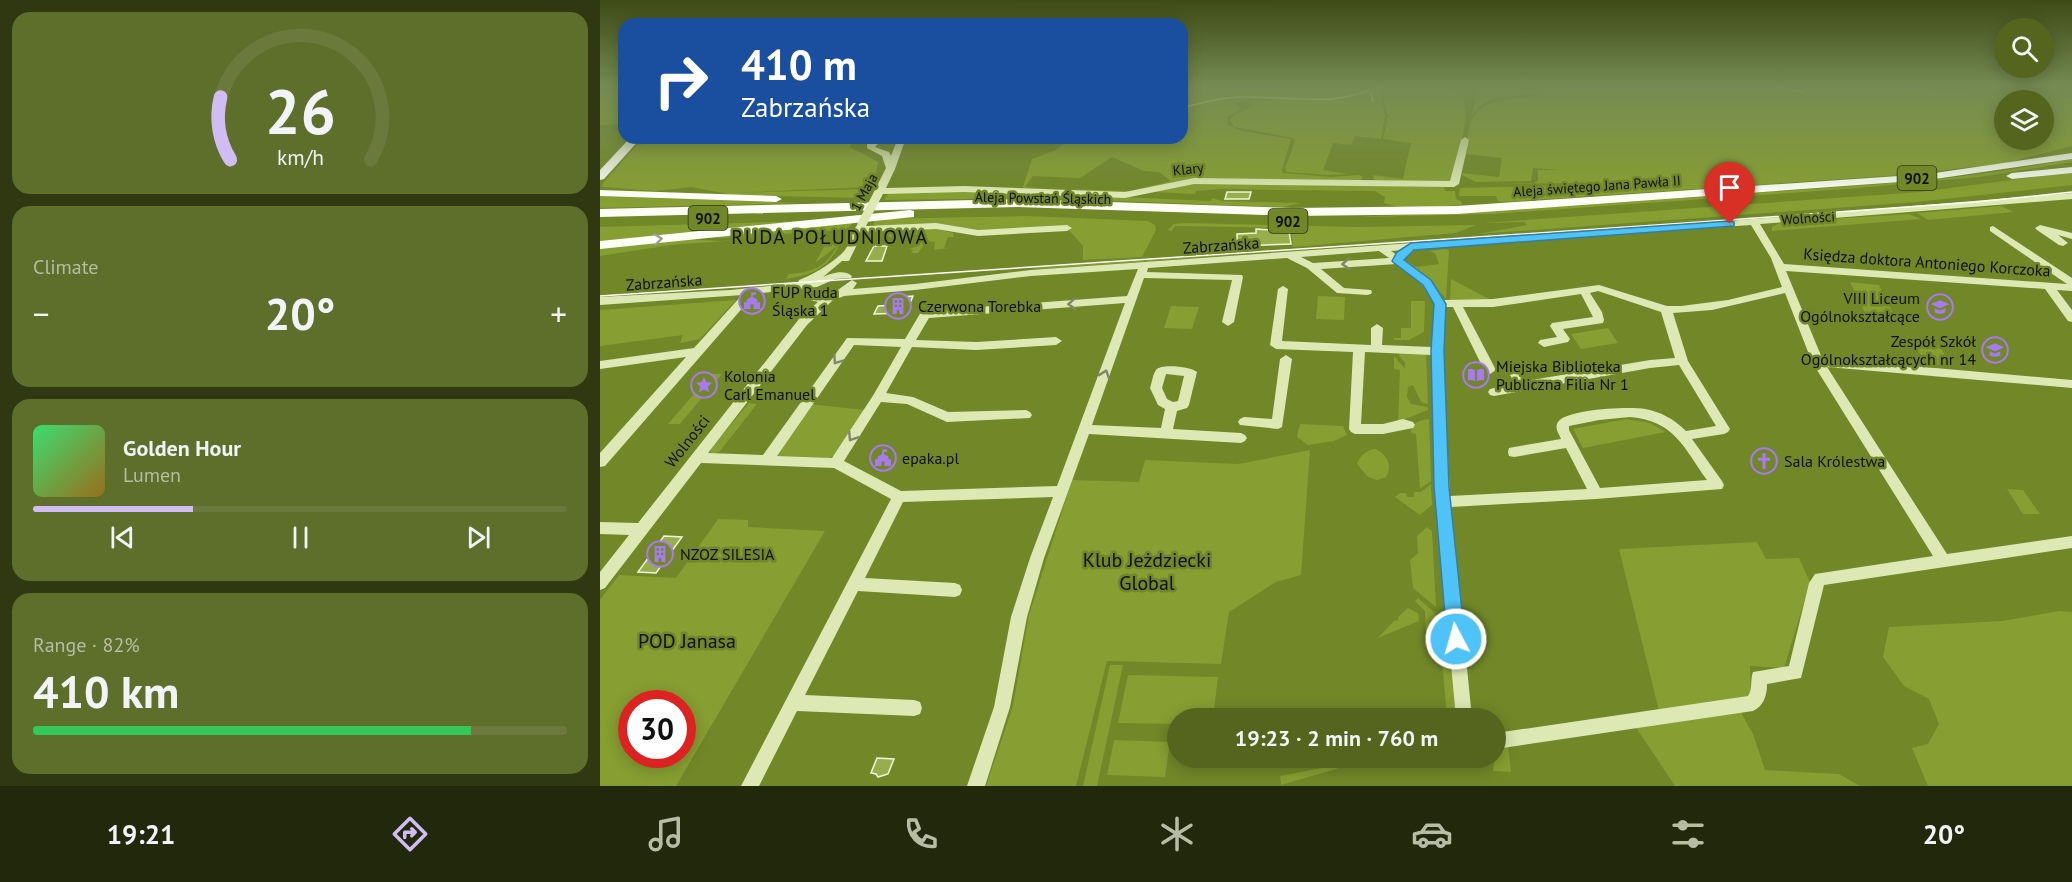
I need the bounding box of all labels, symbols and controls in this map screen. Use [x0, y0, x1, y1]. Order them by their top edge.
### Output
map controls [1994, 18, 2054, 150]
button: search [1994, 18, 2054, 78]
text: 410 m [741, 37, 857, 92]
icon: right [642, 42, 720, 120]
text: 26 [265, 70, 335, 151]
text: Zabrzańska [741, 90, 870, 124]
button: layers [1994, 90, 2054, 150]
text: km/h [276, 143, 323, 171]
street label: Klary [1172, 158, 1205, 180]
pin [1704, 162, 1755, 224]
road number: 902 [1898, 166, 1936, 190]
street label: 1 Maja [846, 170, 882, 214]
street label: Aleja świętego Jana Pawła II [1513, 171, 1681, 201]
icon: arrive [1713, 171, 1746, 204]
street label: Aleja Powstań Śląskich [975, 188, 1111, 208]
road number: 902 [688, 206, 728, 230]
street label: Wolności [1781, 207, 1835, 229]
road number: 902 [1268, 209, 1308, 233]
district label: RUDA POŁUDNIOWA [731, 224, 929, 250]
street label: Zabrzańska [1182, 232, 1260, 258]
one-way arrow [654, 233, 663, 246]
street label: Księdza doktora Antoniego Korczoka [1803, 243, 2051, 281]
text: Climate [33, 254, 99, 280]
one-way arrow [1342, 257, 1351, 270]
street label: Zabrzańska [625, 269, 703, 295]
place label: FUP Ruda Śląska 1 [772, 282, 838, 320]
text: 20° [265, 284, 335, 342]
public building icon: FUP Ruda Śląska 1 [737, 286, 767, 316]
place label: VIII Liceum Ogólnokształcące [1800, 288, 1920, 326]
building icon: Czerwona Torebka [883, 291, 913, 321]
text: − [33, 292, 50, 335]
text: + [550, 292, 567, 335]
school or university icon: VIII Liceum Ogólnokształcące [1925, 292, 1955, 322]
place label: Czerwona Torebka [918, 296, 1041, 316]
one-way arrow [1068, 297, 1077, 310]
place label: Zespół Szkół Ogólnokształcących nr 14 [1801, 331, 1976, 369]
school or university icon: Zespół Szkół Ogólnokształcących nr 14 [1980, 335, 2010, 365]
one-way arrow [834, 354, 845, 365]
place label: Miejska Biblioteka Publiczna Filia Nr 1 [1496, 356, 1629, 394]
library icon: Miejska Biblioteka Publiczna Filia Nr 1 [1461, 360, 1491, 390]
place label: Kolonia Carl Emanuel [724, 366, 815, 404]
one-way arrow [1097, 369, 1110, 380]
place icon: Kolonia Carl Emanuel [689, 370, 719, 400]
street label: Wolności [660, 411, 714, 471]
one-way arrow [848, 431, 859, 442]
text: Golden Hour [123, 434, 241, 462]
public building icon: epaka.pl [868, 443, 898, 473]
church icon: Sala Królestwa [1749, 446, 1779, 476]
place label: epaka.pl [902, 448, 959, 468]
place label: Sala Królestwa [1784, 451, 1885, 471]
text: Lumen [123, 462, 181, 488]
icon: previous [106, 521, 139, 554]
icon: pause [284, 521, 317, 554]
icon: next [462, 521, 495, 554]
building icon: NZOZ SILESIA [645, 539, 675, 569]
place label: NZOZ SILESIA [680, 544, 775, 564]
park label: Klub Jeżdziecki Global [1083, 547, 1211, 596]
position arrow [1424, 607, 1488, 671]
park label: POD Janasa [638, 628, 736, 654]
text: Range · 82% [33, 632, 140, 658]
text: 410 km [33, 662, 179, 720]
speed limit sign: 30 [618, 690, 696, 768]
text: 19:23 · 2 min · 760 m [1235, 724, 1438, 752]
icon: directions [389, 813, 431, 855]
icon: music [645, 813, 687, 855]
icon: phone [900, 813, 942, 855]
icon: climate [1156, 813, 1198, 855]
icon: car [1411, 813, 1453, 855]
icon: filters [1667, 813, 1709, 855]
text: 19:21 [107, 817, 175, 851]
text: 20° [1923, 817, 1965, 851]

